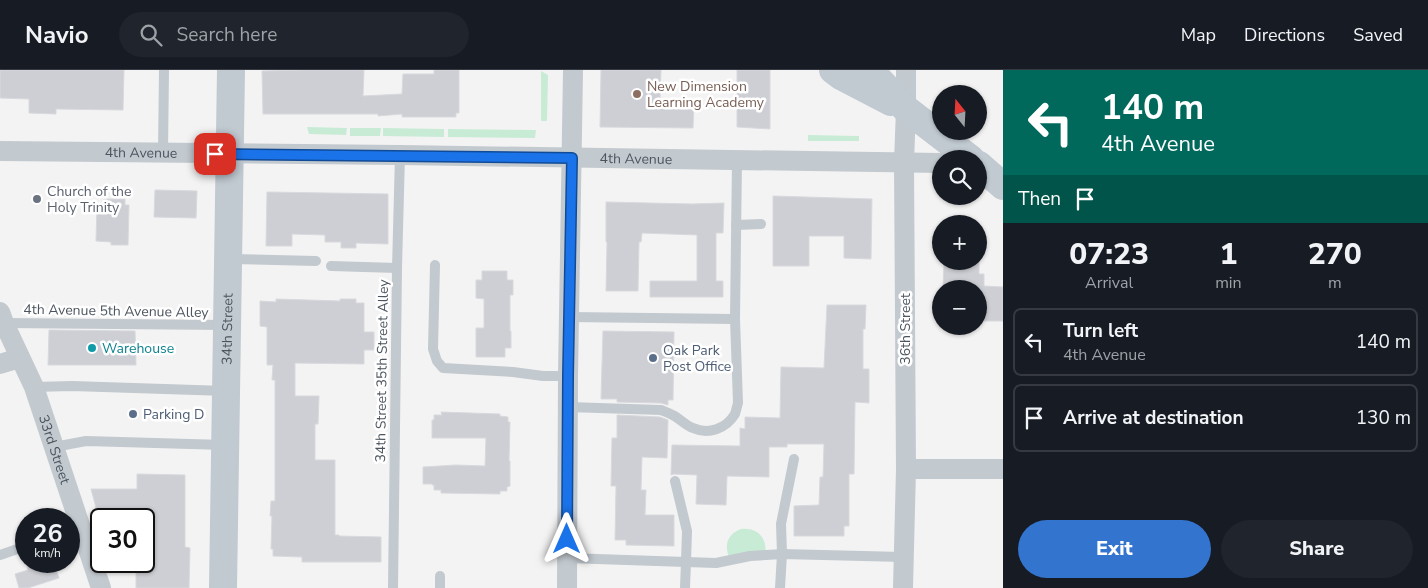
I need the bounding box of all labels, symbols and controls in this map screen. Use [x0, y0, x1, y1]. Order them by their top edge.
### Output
search box [119, 12, 469, 57]
text: Navio [25, 19, 89, 51]
icon: search [137, 21, 165, 49]
text: Search here [177, 22, 277, 48]
text: Map [1181, 23, 1216, 47]
text: Directions [1244, 23, 1325, 47]
text: Saved [1353, 23, 1403, 47]
place label: New Dimension Learning Academy [647, 77, 765, 112]
text: 140 m [1101, 84, 1204, 131]
north arrow [932, 85, 988, 140]
map controls [932, 85, 987, 335]
marker: New Dimension Learning Academy [631, 88, 643, 100]
icon: left [1018, 90, 1083, 155]
text: 4th Avenue [1101, 129, 1215, 159]
pin [194, 133, 236, 175]
icon: arrive [201, 140, 229, 168]
street label: 4th Avenue [105, 143, 177, 162]
street label: 4th Avenue [600, 148, 672, 169]
button: search [932, 150, 987, 205]
place label: Church of the Holy Trinity [47, 182, 131, 217]
icon: arrive [1071, 185, 1099, 213]
text: Then [1018, 186, 1061, 212]
marker: Church of the Holy Trinity [31, 193, 43, 205]
button: + [932, 215, 987, 270]
text: 07:23 [1069, 234, 1149, 275]
text: 1 [1219, 234, 1237, 275]
text: 270 [1308, 234, 1362, 275]
text: Arrival [1085, 272, 1133, 294]
text: min [1215, 272, 1242, 294]
text: m [1328, 272, 1342, 294]
street label: 34th Street 35th Street Alley [371, 279, 393, 463]
button: − [932, 280, 987, 335]
street label: 34th Street [217, 293, 237, 365]
street label: 36th Street [896, 293, 915, 365]
street label: 4th Avenue 5th Avenue Alley [23, 300, 210, 322]
text: Turn left [1063, 318, 1138, 344]
icon: left [1020, 328, 1048, 356]
text: 140 m [1356, 329, 1411, 355]
place label: Warehouse [102, 339, 174, 358]
place label: Oak Park Post Office [663, 341, 731, 376]
marker: Warehouse [86, 342, 98, 354]
text: 4th Avenue [1063, 344, 1146, 366]
marker: Oak Park Post Office [647, 352, 659, 364]
icon: arrive [1020, 404, 1048, 432]
place label: Parking D [143, 405, 204, 424]
text: Arrive at destination [1063, 405, 1244, 431]
text: 130 m [1356, 405, 1411, 431]
marker: Parking D [127, 408, 139, 420]
street label: 33rd Street [34, 412, 75, 486]
speed limit sign: 30 [90, 508, 155, 573]
position arrow [540, 512, 592, 564]
text: 26 [32, 517, 63, 551]
button: Exit [1018, 520, 1211, 578]
button: Share [1221, 520, 1413, 578]
text: km/h [34, 545, 61, 561]

